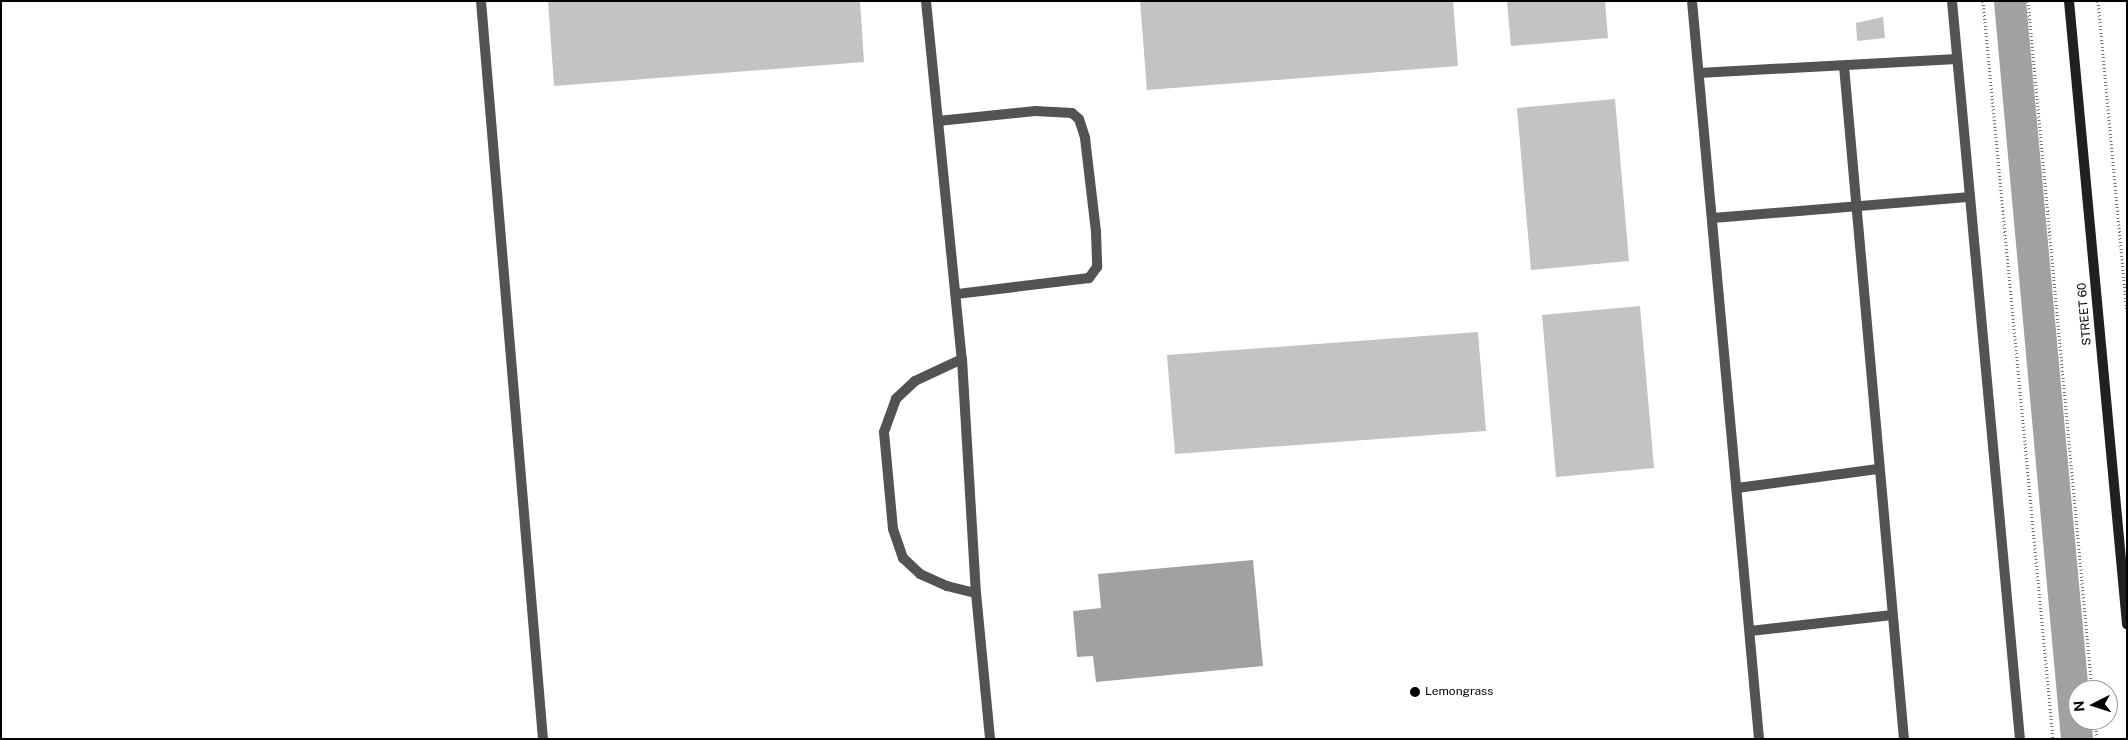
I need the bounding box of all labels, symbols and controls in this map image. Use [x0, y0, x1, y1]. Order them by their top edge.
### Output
street label: STREET 60 [2075, 282, 2095, 346]
north arrow [2068, 680, 2118, 730]
place label: Lemongrass [1425, 685, 1493, 699]
marker: Lemongrass [1409, 686, 1421, 698]
text: N [2071, 700, 2088, 712]

